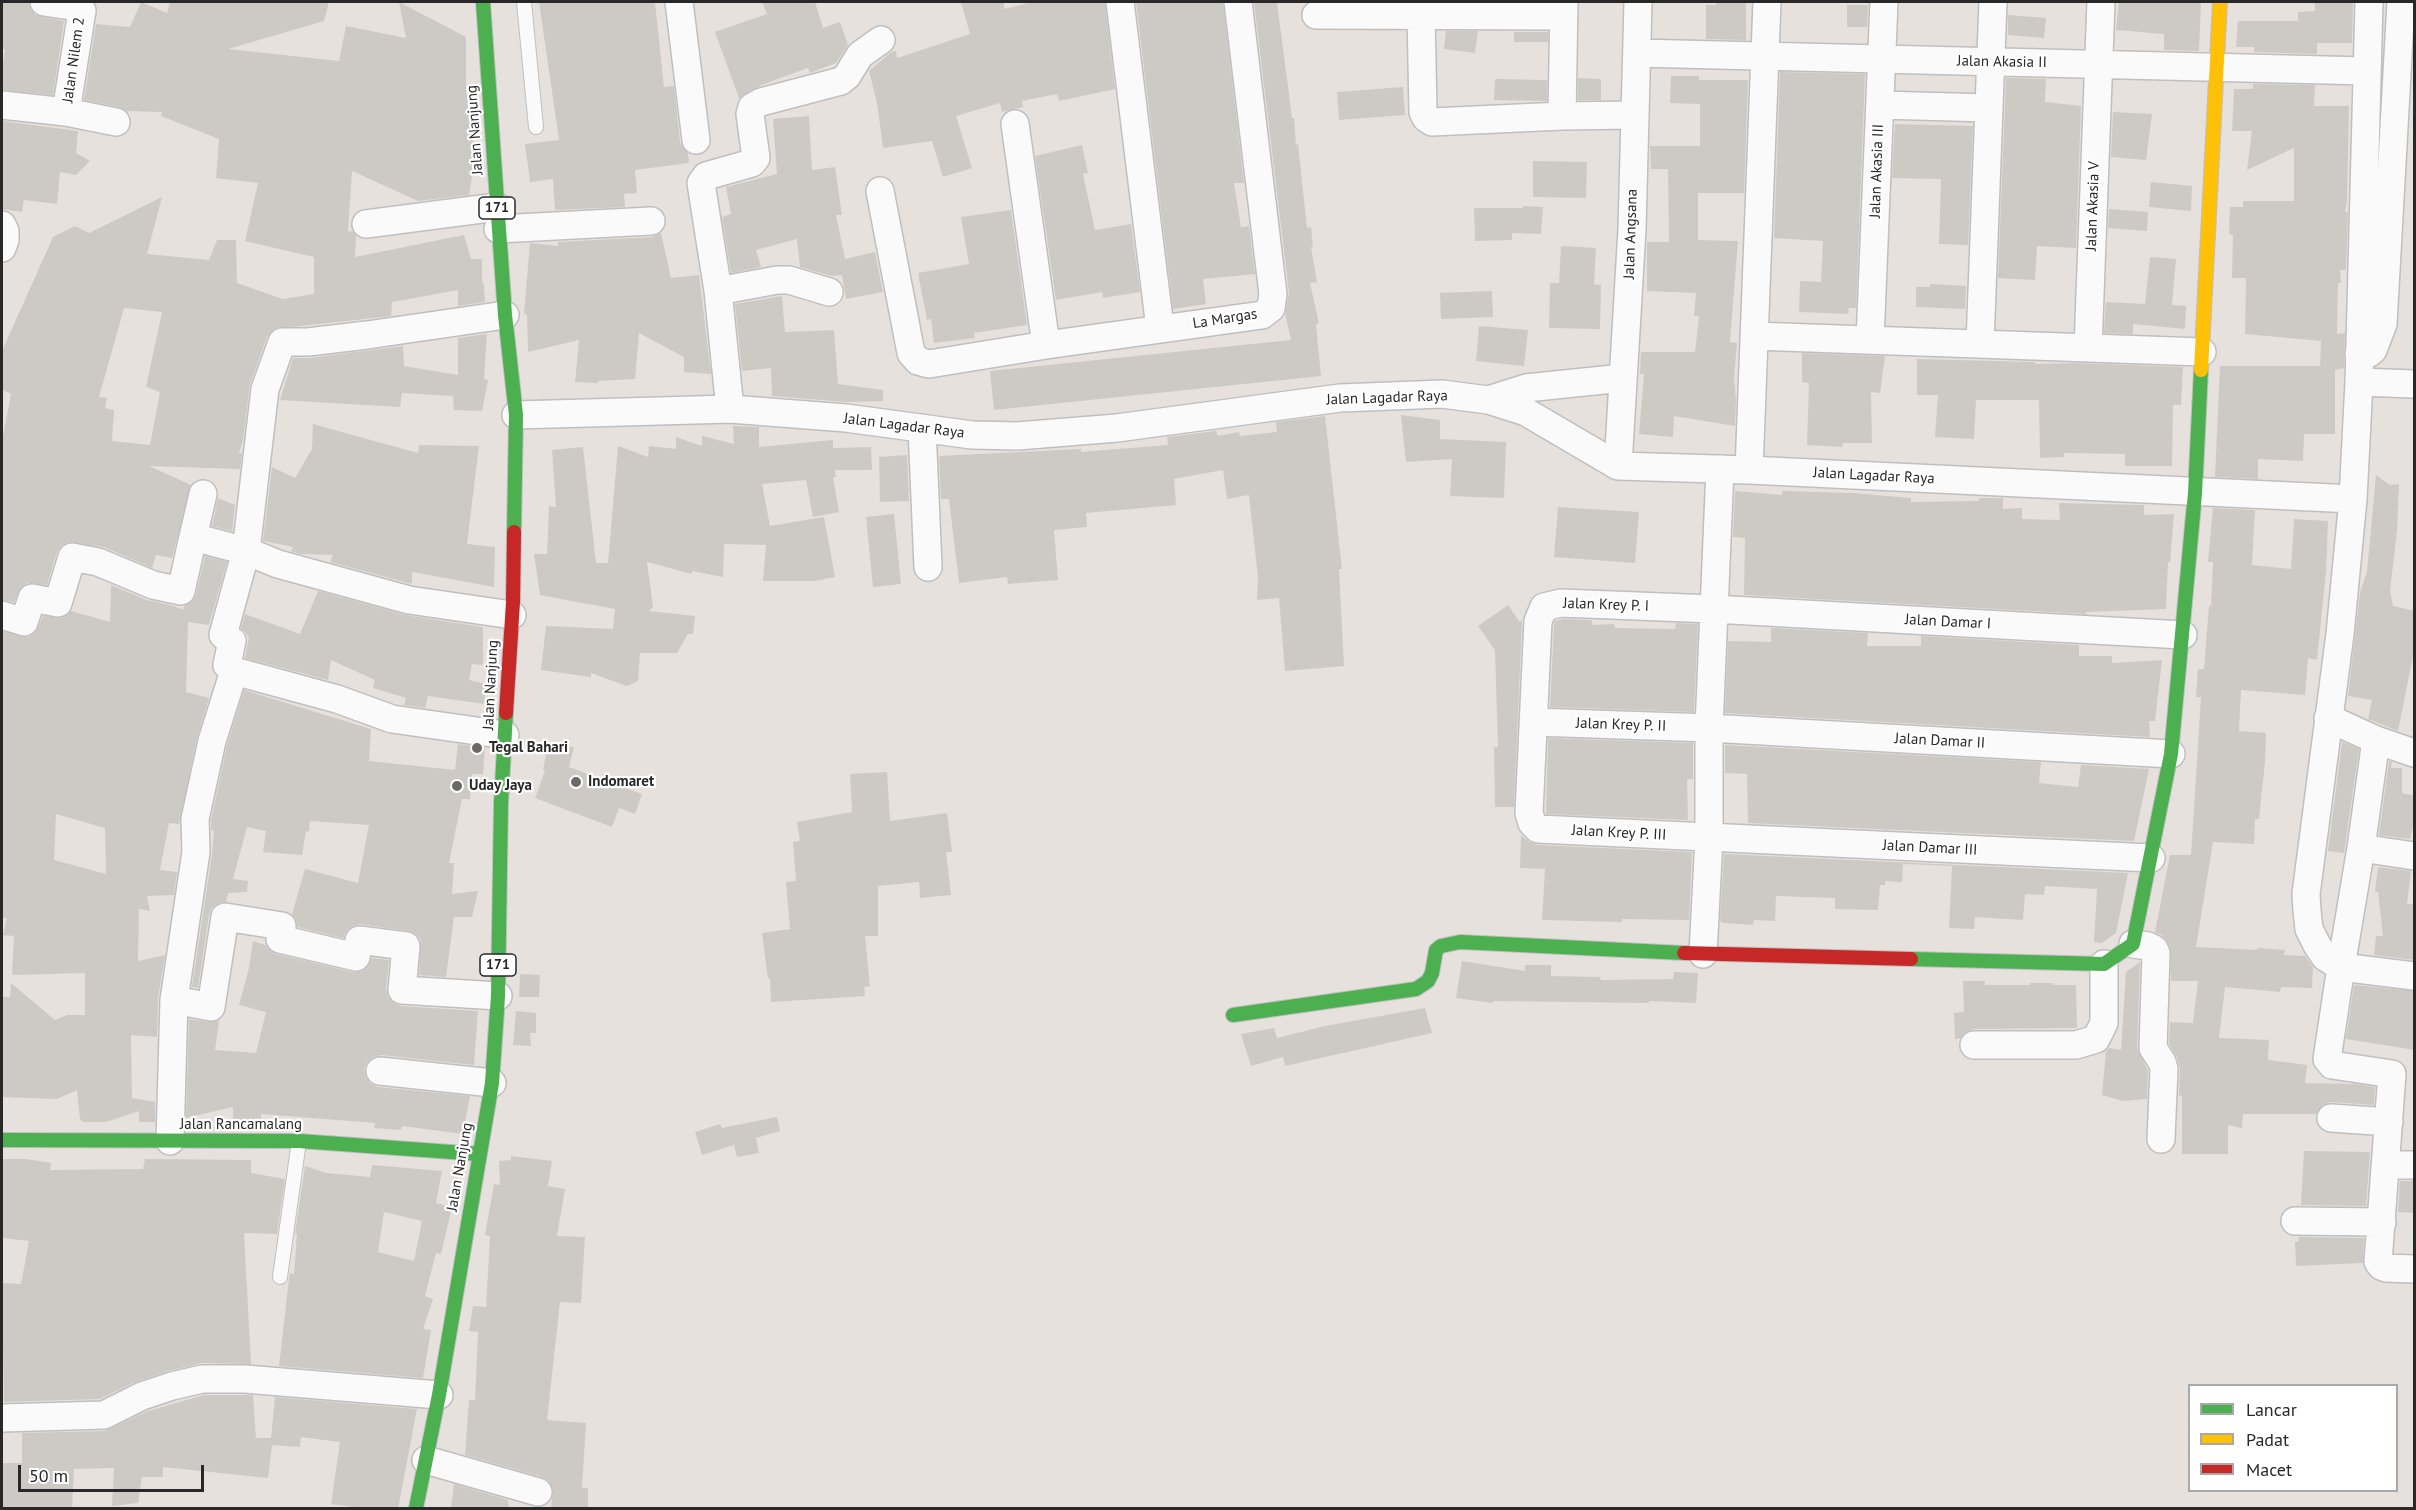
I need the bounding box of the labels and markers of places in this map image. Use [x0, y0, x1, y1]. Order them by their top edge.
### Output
place label: Tegal Bahari [489, 739, 568, 757]
marker: Tegal Bahari [470, 741, 484, 755]
place label: Indomaret [588, 773, 654, 791]
marker: Indomaret [569, 775, 583, 789]
place label: Uday Jaya [469, 777, 532, 795]
marker: Uday Jaya [450, 779, 464, 793]

